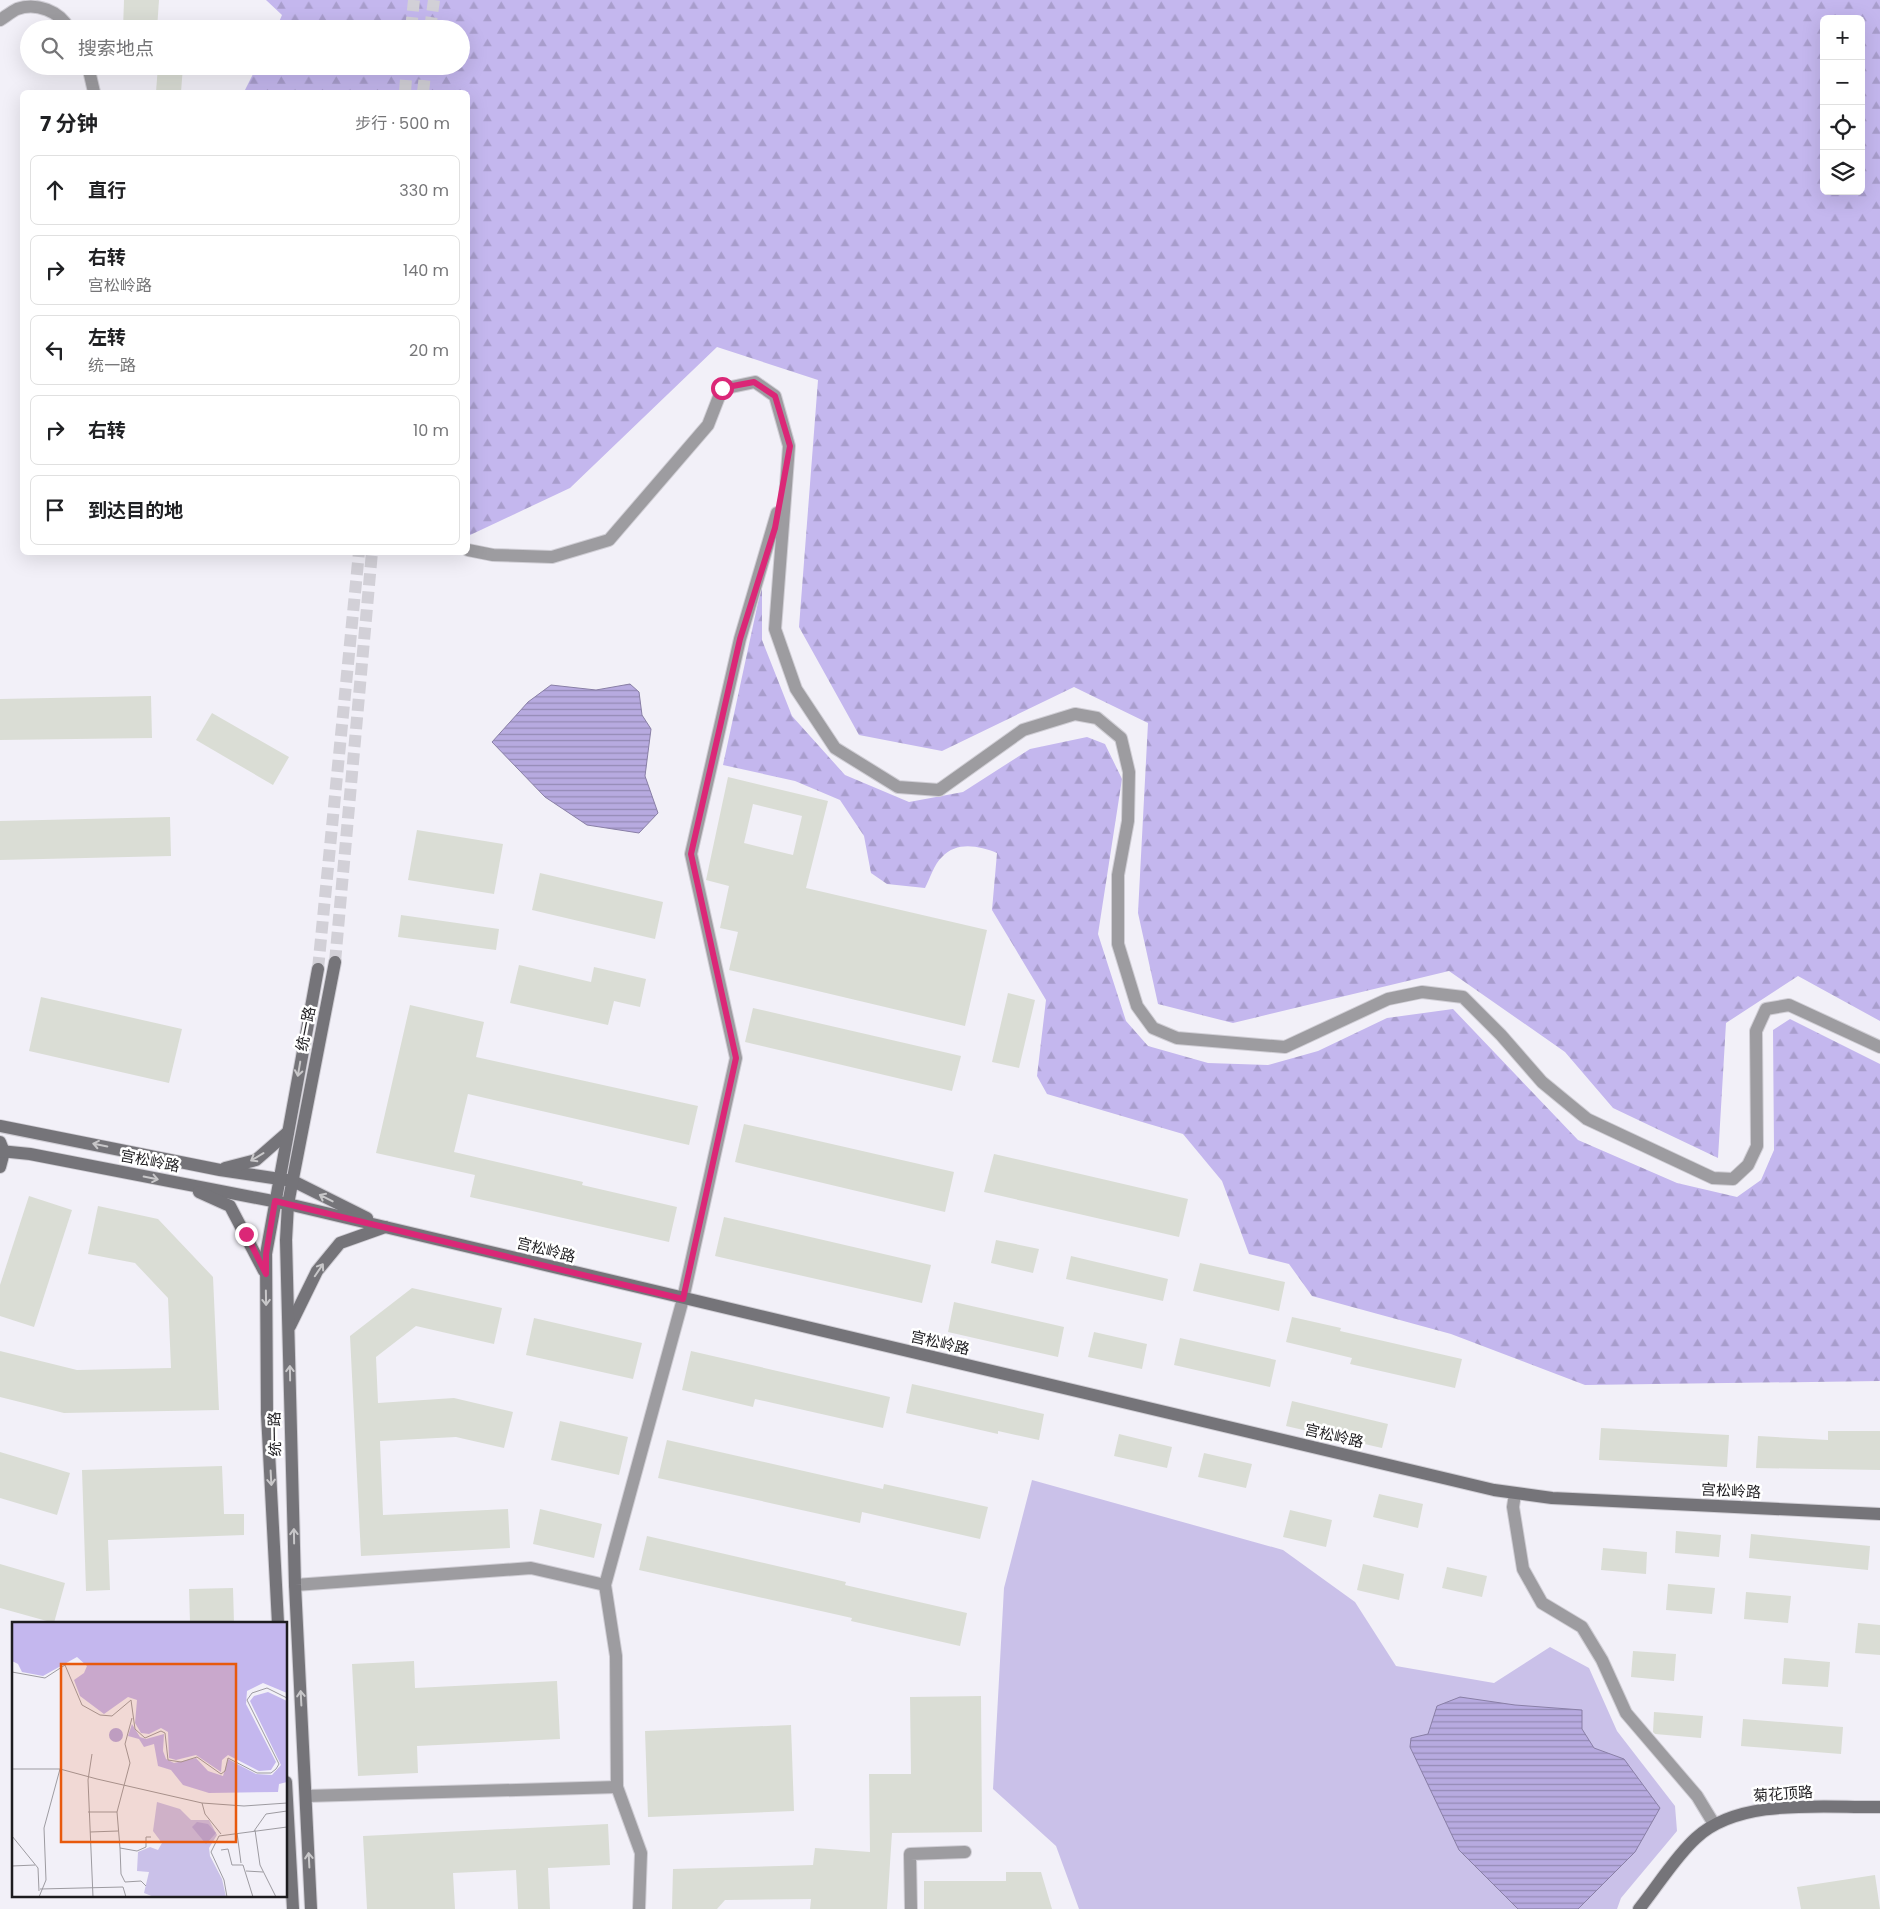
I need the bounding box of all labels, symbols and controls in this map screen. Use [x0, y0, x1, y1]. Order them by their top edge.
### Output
map controls [1820, 15, 1865, 195]
button: + [1820, 15, 1865, 60]
search box [20, 20, 470, 75]
icon: search [38, 34, 66, 62]
text: 搜索地点 [78, 35, 154, 62]
button: − [1820, 60, 1865, 105]
button: locate [1820, 105, 1865, 150]
text: 7 分钟 [40, 109, 98, 138]
text: 步行 · 500 m [355, 112, 450, 135]
button: layers [1820, 150, 1865, 195]
icon: ahead [41, 176, 69, 204]
text: 直行 [88, 177, 126, 204]
text: 330 m [399, 179, 449, 202]
text: 右转 [88, 244, 126, 271]
icon: right [41, 256, 69, 284]
text: 140 m [403, 259, 449, 282]
text: 宫松岭路 [88, 274, 152, 297]
text: 左转 [88, 324, 126, 351]
icon: left [41, 336, 69, 364]
text: 20 m [409, 339, 449, 362]
text: 统一路 [88, 354, 136, 377]
route start [711, 377, 734, 400]
icon: right [41, 416, 69, 444]
text: 右转 [88, 417, 126, 444]
text: 10 m [413, 419, 449, 442]
icon: arrive [41, 496, 69, 524]
text: 到达目的地 [88, 497, 183, 524]
street label: 统一路 [291, 1005, 320, 1053]
one-way arrow [294, 1060, 304, 1076]
one-way arrow [93, 1140, 109, 1150]
street label: 宫松岭路 [119, 1144, 182, 1177]
one-way arrow [251, 1152, 265, 1162]
one-way arrow [143, 1174, 159, 1184]
one-way arrow [319, 1193, 334, 1202]
route end [235, 1223, 258, 1246]
street label: 宫松岭路 [514, 1232, 578, 1267]
one-way arrow [315, 1263, 325, 1277]
one-way arrow [261, 1290, 271, 1306]
street label: 宫松岭路 [909, 1326, 972, 1359]
one-way arrow [285, 1365, 294, 1381]
street label: 统一路 [264, 1411, 285, 1457]
street label: 宫松岭路 [1303, 1419, 1366, 1452]
one-way arrow [266, 1470, 275, 1486]
street label: 宫松岭路 [1701, 1478, 1762, 1503]
one-way arrow [289, 1528, 298, 1544]
inset map [12, 1622, 288, 1896]
one-way arrow [297, 1690, 306, 1706]
street label: 菊花顶路 [1752, 1781, 1814, 1806]
one-way arrow [304, 1853, 314, 1869]

